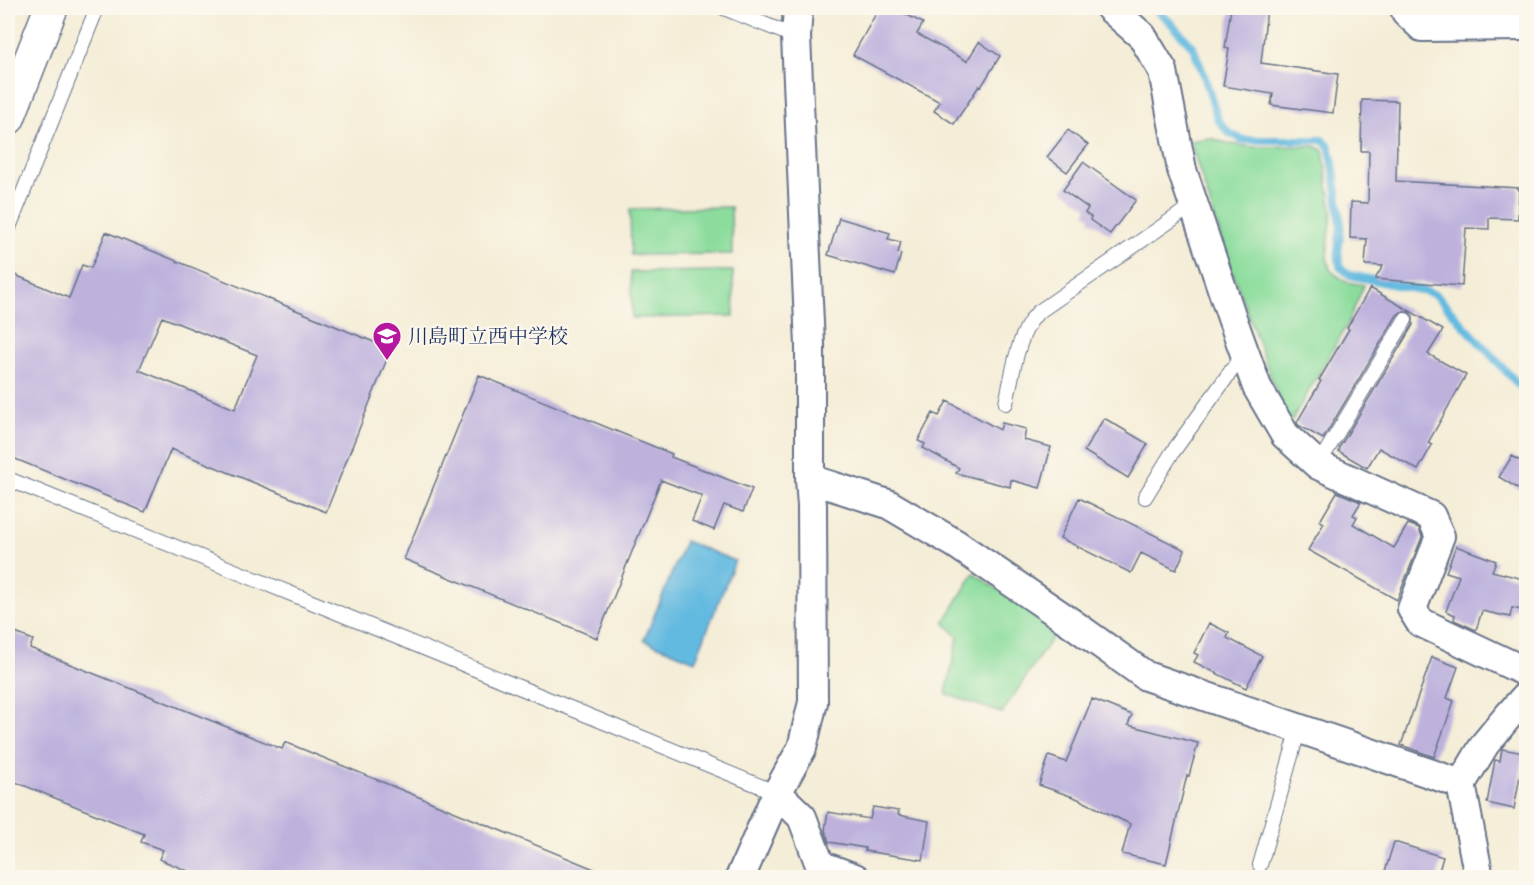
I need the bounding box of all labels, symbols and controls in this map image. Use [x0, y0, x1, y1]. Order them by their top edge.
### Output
school or university icon: 川島町立西中学校 [371, 320, 403, 362]
place label: 川島町立西中学校 [408, 325, 568, 348]

